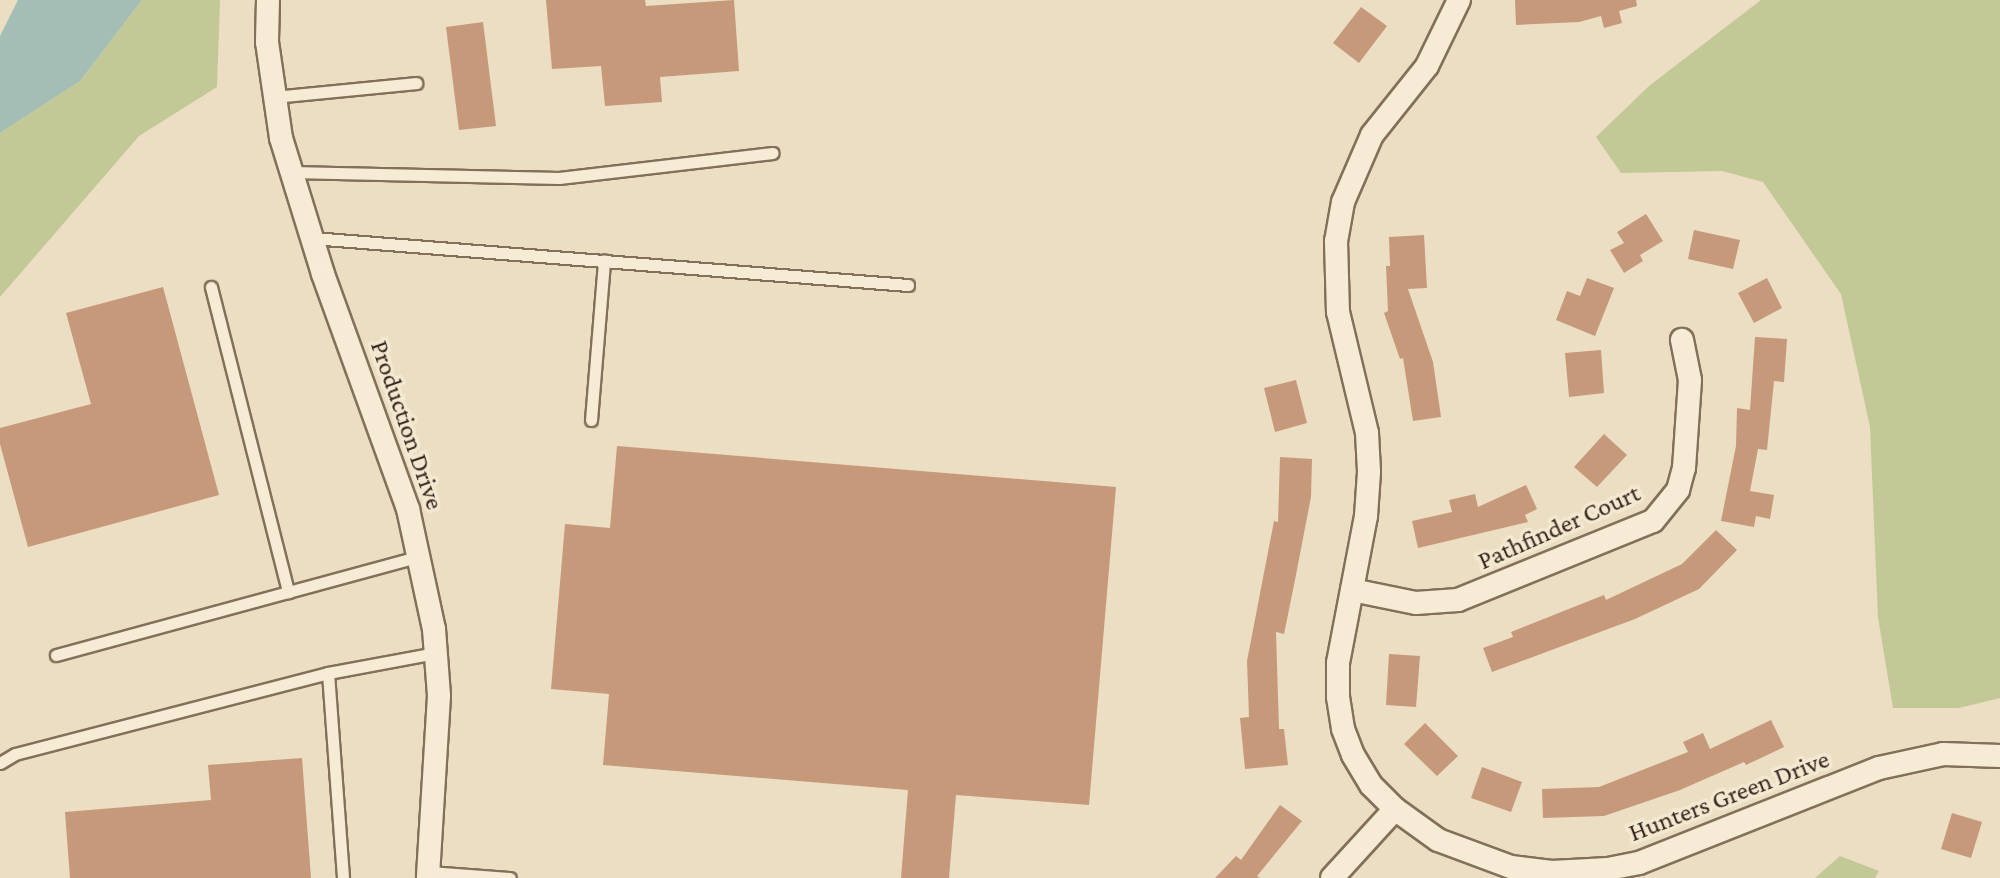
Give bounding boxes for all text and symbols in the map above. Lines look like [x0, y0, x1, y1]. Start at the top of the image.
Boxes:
street label: Production Drive [364, 336, 450, 514]
street label: Pathfinder Court [1473, 477, 1645, 577]
street label: Hunters Green Drive [1624, 743, 1834, 849]

